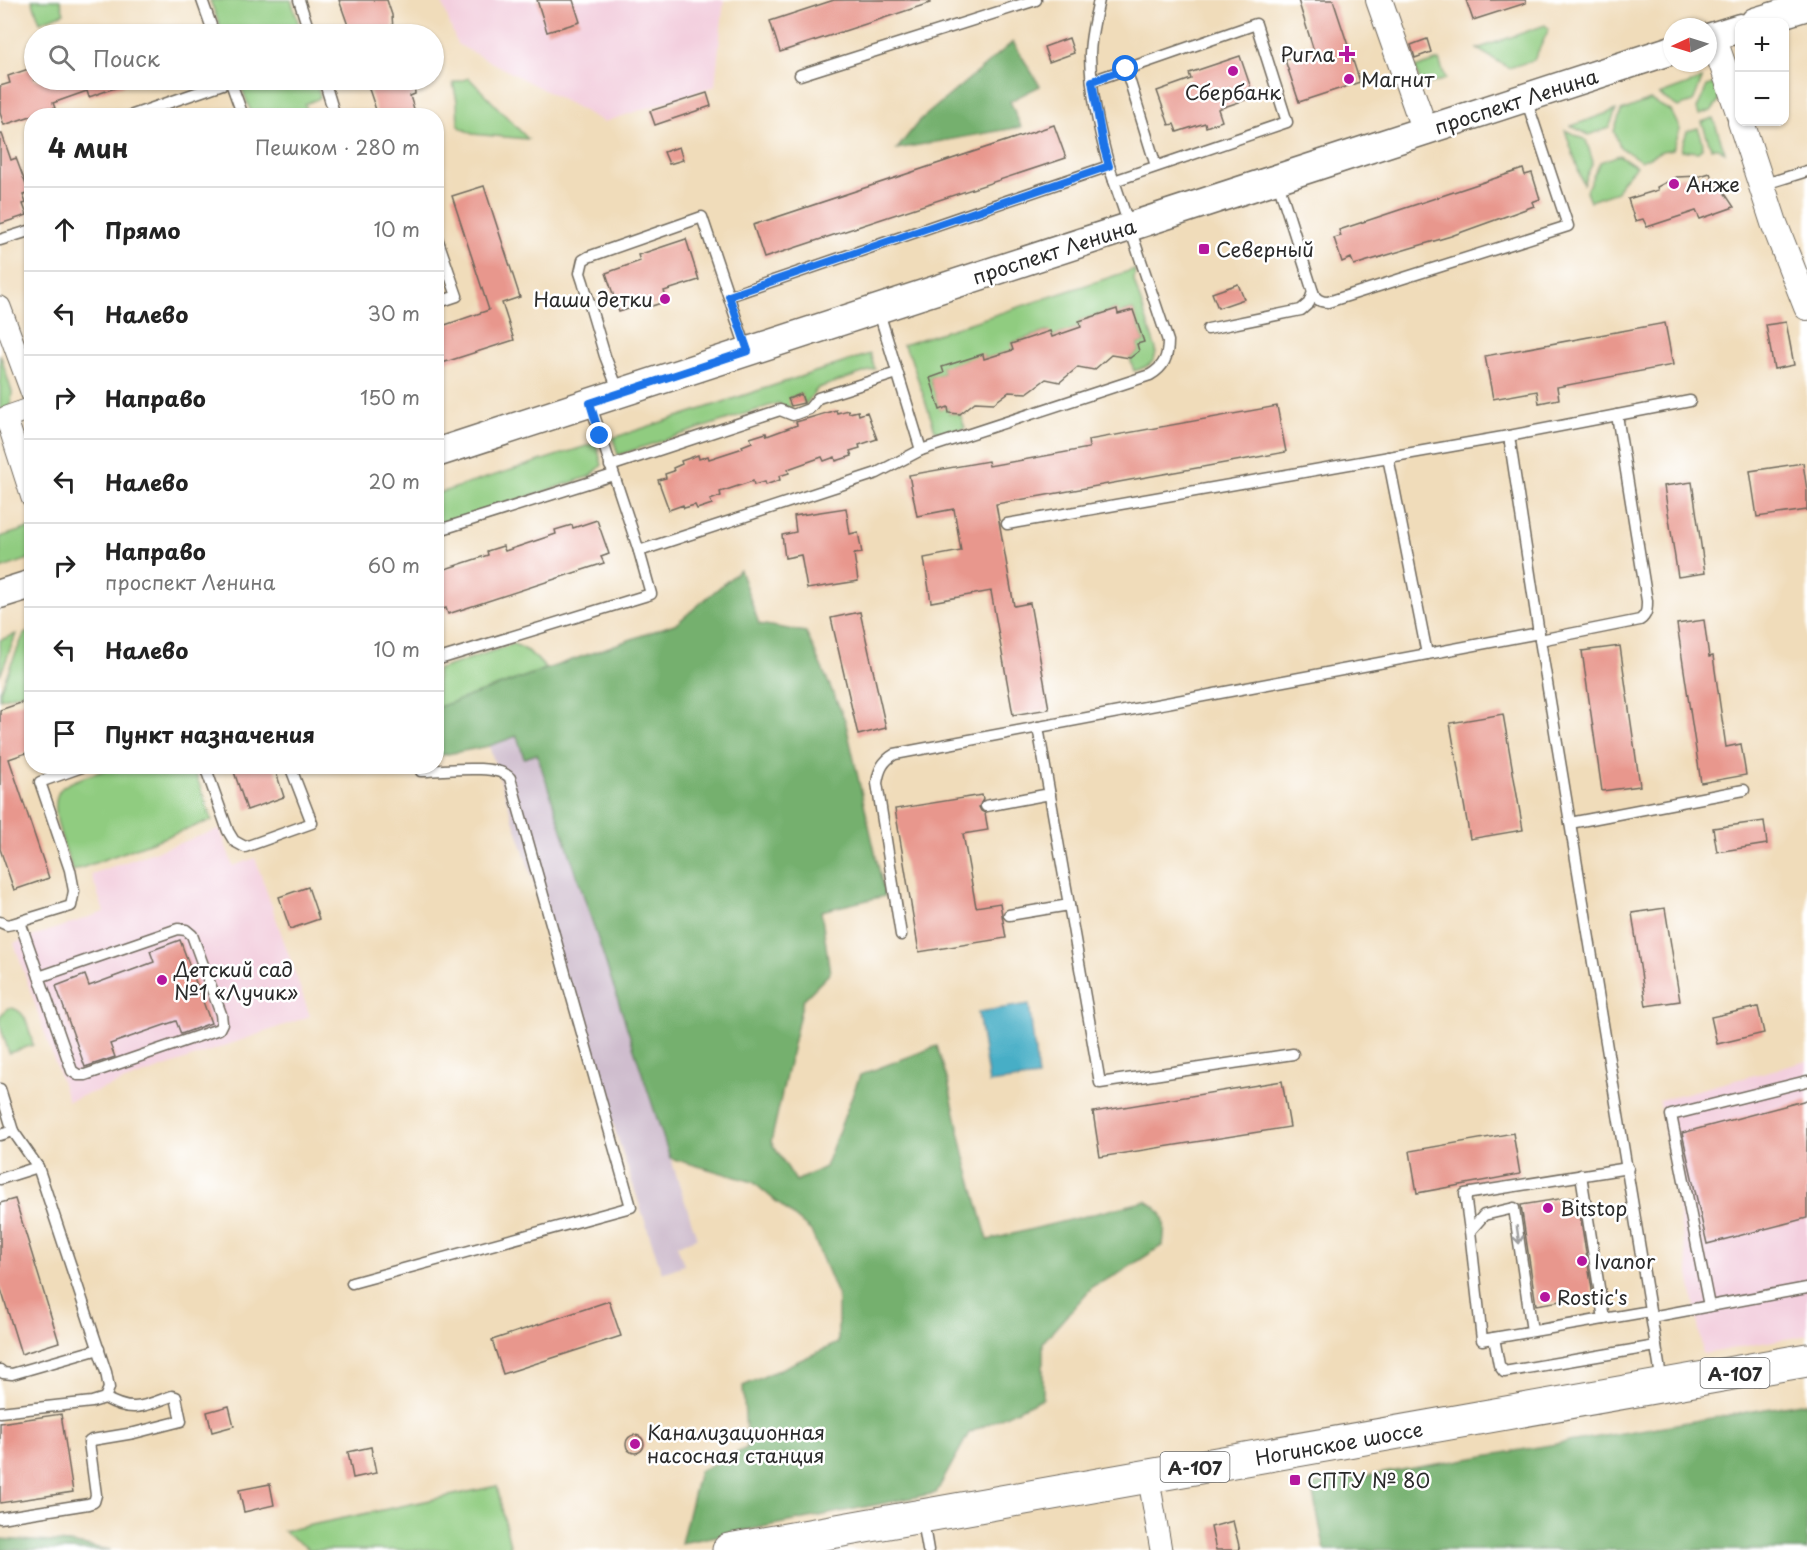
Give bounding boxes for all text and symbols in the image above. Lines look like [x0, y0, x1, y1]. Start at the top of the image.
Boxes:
north arrow [1663, 18, 1717, 72]
map controls [1735, 18, 1789, 126]
button: + [1735, 18, 1789, 72]
search box [24, 24, 444, 90]
place label: Ригла [1280, 39, 1336, 69]
icon: search [45, 41, 78, 74]
text: Поиск [93, 41, 160, 74]
marker: Ригла [1340, 47, 1354, 61]
route start [1112, 55, 1138, 81]
street label: проспект Ленина [1430, 60, 1602, 142]
marker: Сбербанк [1226, 64, 1240, 78]
place label: Магнит [1361, 64, 1435, 94]
marker: Магнит [1342, 72, 1356, 86]
button: − [1735, 72, 1789, 126]
place label: Сбербанк [1185, 77, 1281, 107]
text: 4 мин [48, 128, 129, 167]
text: Пешком · 280 m [255, 132, 420, 162]
place label: Анже [1686, 169, 1740, 199]
marker: Анже [1667, 177, 1681, 191]
street label: проспект Ленина [968, 210, 1140, 292]
icon: ahead [48, 213, 81, 246]
text: Прямо [105, 213, 180, 246]
text: 10 m [373, 214, 420, 244]
place label: Северный [1216, 234, 1314, 264]
marker: Северный [1197, 242, 1211, 256]
place label: Наши детки [533, 284, 653, 314]
marker: Наши детки [658, 292, 672, 306]
icon: left [48, 297, 81, 330]
text: Налево [105, 297, 188, 330]
text: 30 m [367, 298, 420, 328]
icon: right [48, 381, 81, 414]
text: Направо [105, 381, 206, 414]
text: 150 m [360, 382, 420, 412]
route end [586, 422, 612, 448]
icon: left [48, 465, 81, 498]
text: Налево [105, 465, 188, 498]
text: 20 m [368, 466, 420, 496]
text: Направо [105, 534, 206, 567]
icon: right [48, 549, 81, 582]
text: 60 m [368, 550, 420, 580]
text: проспект Ленина [105, 567, 275, 597]
icon: left [48, 633, 81, 666]
text: Налево [105, 633, 188, 666]
text: 10 m [373, 634, 420, 664]
icon: arrive [48, 717, 81, 750]
text: Пункт назначения [105, 717, 315, 750]
place label: Детский сад №1 «Лучик» [173, 954, 298, 1007]
marker: Детский сад №1 «Лучик» [155, 973, 169, 987]
place label: Bitstop [1560, 1193, 1627, 1223]
marker: Bitstop [1541, 1201, 1555, 1215]
one-way arrow [1513, 1225, 1524, 1245]
place label: Ivanor [1594, 1246, 1656, 1276]
marker: Ivanor [1575, 1254, 1589, 1268]
place label: Rostic's [1557, 1282, 1627, 1312]
marker: Rostic's [1538, 1290, 1552, 1304]
road number: А-107 [1700, 1358, 1770, 1388]
street label: Ногинское шоссе [1253, 1413, 1425, 1473]
place label: Канализационная насосная станция [647, 1417, 825, 1470]
marker: Канализационная насосная станция [628, 1437, 642, 1451]
road number: А-107 [1160, 1452, 1230, 1482]
place label: СПТУ № 80 [1307, 1465, 1430, 1495]
marker: СПТУ № 80 [1288, 1473, 1302, 1487]

